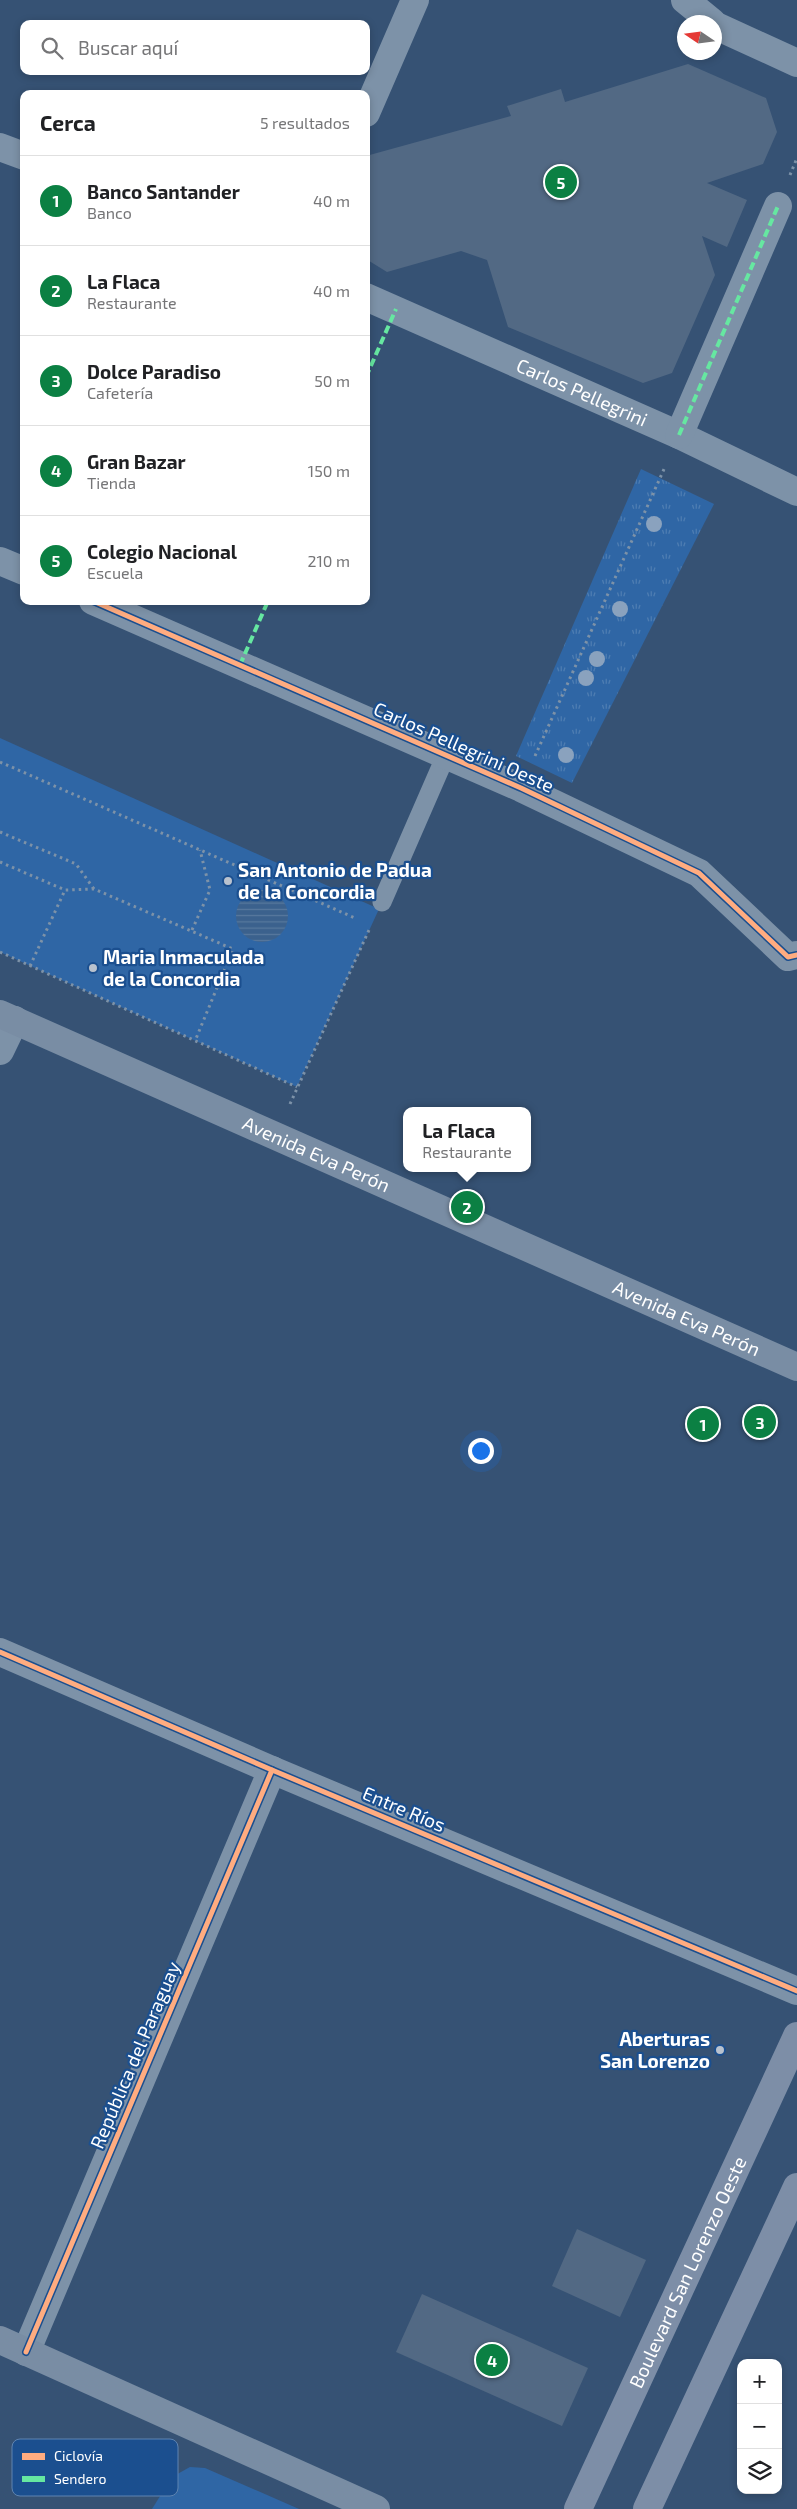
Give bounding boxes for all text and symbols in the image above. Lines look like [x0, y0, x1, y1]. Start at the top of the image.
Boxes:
north arrow [677, 15, 722, 60]
search box [20, 20, 370, 75]
icon: search [38, 34, 66, 62]
text: Buscar aquí [78, 36, 178, 59]
text: Cerca [40, 110, 96, 135]
text: 5 resultados [260, 113, 350, 132]
pin: 5 [545, 163, 577, 201]
text: Banco Santander [87, 180, 240, 203]
text: 1 [53, 191, 59, 210]
text: 40 m [313, 191, 350, 210]
text: Banco [87, 203, 132, 222]
text: La Flaca [87, 270, 160, 293]
text: 2 [51, 281, 61, 300]
text: 40 m [313, 281, 350, 300]
text: Restaurante [87, 293, 177, 312]
street label: Carlos Pellegrini [513, 353, 651, 431]
text: Dolce Paradiso [87, 360, 221, 383]
text: 3 [51, 371, 61, 390]
text: 50 m [314, 371, 350, 390]
text: Cafetería [87, 383, 153, 402]
text: Gran Bazar [87, 450, 186, 473]
text: 4 [51, 461, 61, 480]
text: 150 m [308, 461, 350, 480]
text: Tienda [87, 473, 136, 492]
text: Colegio Nacional [87, 540, 237, 563]
text: 5 [52, 551, 60, 570]
text: 210 m [307, 551, 350, 570]
text: Escuela [87, 563, 143, 582]
street label: Carlos Pellegrini Oeste [370, 696, 558, 797]
place label: San Antonio de Padua de la Concordia [238, 858, 432, 903]
marker: San Antonio de Padua de la Concordia [222, 875, 234, 887]
place label: Maria Inmaculada de la Concordia [103, 945, 264, 990]
marker: Maria Inmaculada de la Concordia [87, 962, 99, 974]
popup [403, 1107, 531, 1172]
street label: Avenida Eva Perón [239, 1111, 394, 1196]
text: La Flaca [422, 1119, 495, 1142]
text: Restaurante [422, 1142, 512, 1161]
pin: 2 [451, 1188, 483, 1226]
street label: Avenida Eva Perón [610, 1275, 764, 1360]
pin: 3 [744, 1403, 776, 1441]
pin: 1 [687, 1405, 719, 1443]
your location [468, 1438, 494, 1464]
street label: Entre Ríos [359, 1781, 449, 1836]
street label: República del Paraguay [85, 1958, 184, 2152]
place label: Aberturas San Lorenzo [600, 2027, 710, 2072]
marker: Aberturas San Lorenzo [714, 2044, 726, 2056]
street label: Boulevard San Lorenzo Oeste [624, 2153, 751, 2391]
pin: 4 [476, 2341, 508, 2379]
map controls [737, 2359, 782, 2494]
button: + [737, 2359, 782, 2404]
button: − [737, 2404, 782, 2449]
legend [12, 2439, 178, 2496]
text: Ciclovía [54, 2447, 103, 2464]
button: layers [737, 2449, 782, 2494]
text: Sendero [54, 2470, 106, 2487]

